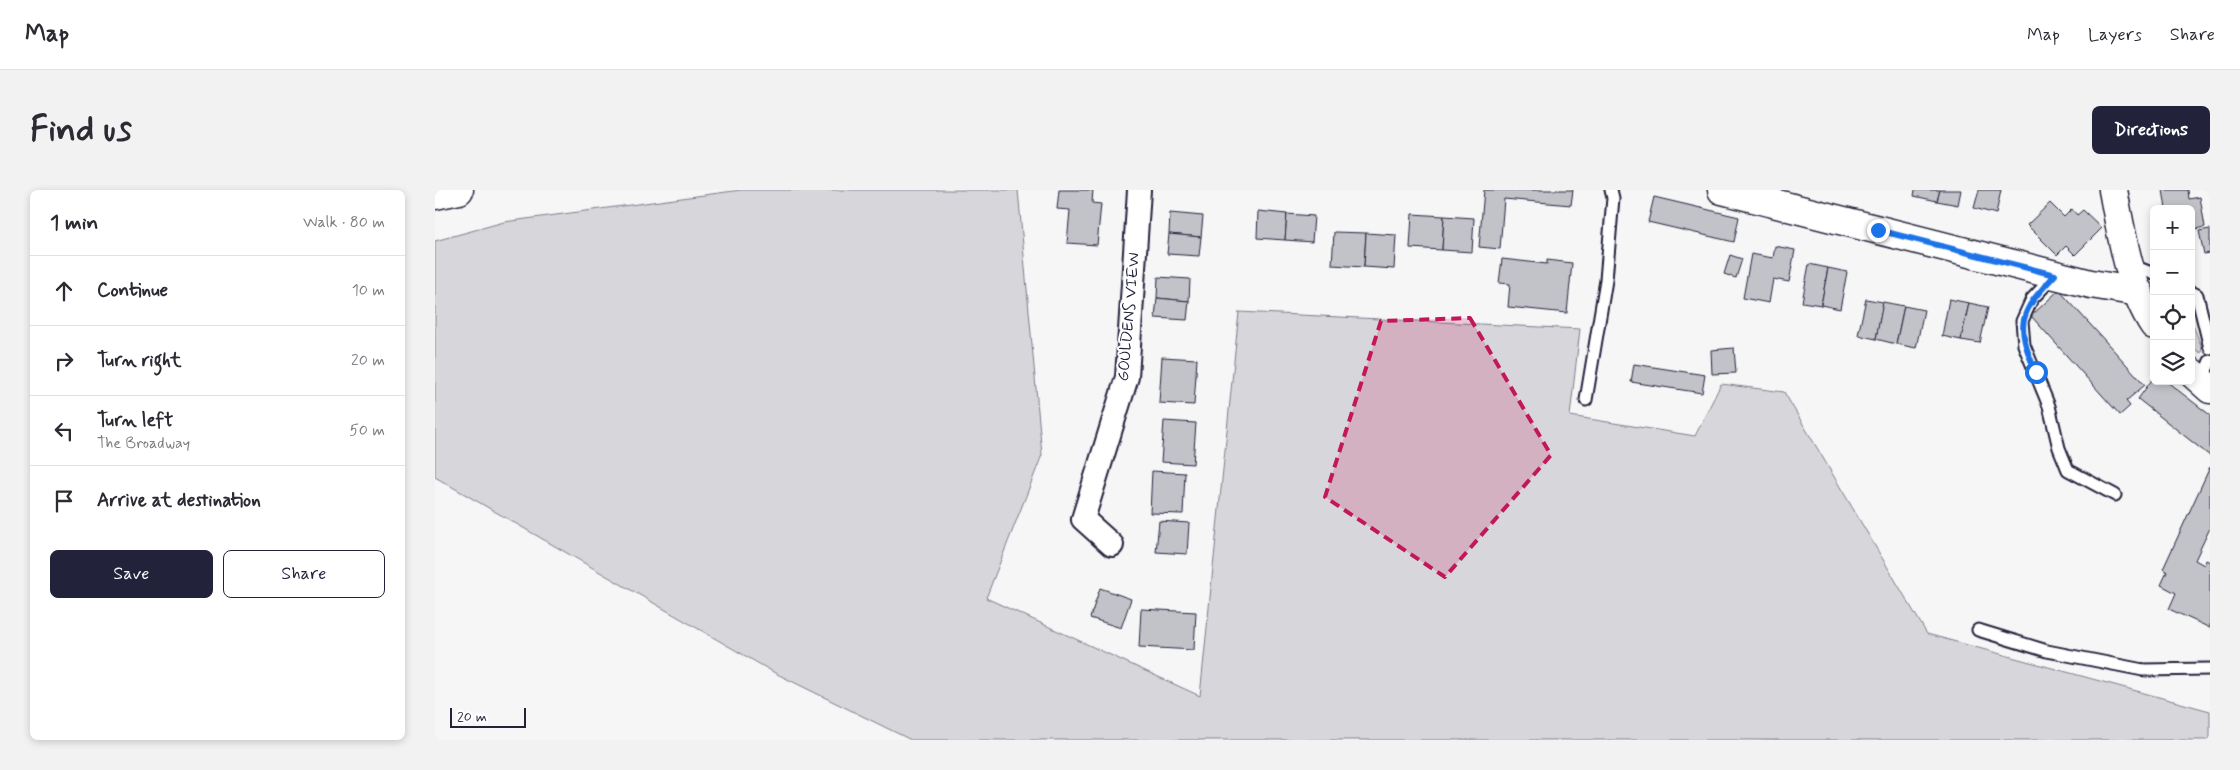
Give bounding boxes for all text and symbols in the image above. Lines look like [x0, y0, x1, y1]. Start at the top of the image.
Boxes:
text: Map [25, 19, 69, 50]
text: Map [2027, 23, 2060, 47]
text: Layers [2088, 23, 2142, 47]
text: Share [2170, 23, 2215, 47]
button: Directions [2092, 106, 2210, 154]
text: Find us [30, 107, 132, 153]
map controls [2150, 205, 2195, 385]
button: + [2150, 205, 2195, 250]
text: 1 min [50, 209, 98, 237]
text: Walk · 80 m [303, 212, 385, 233]
route end [1867, 219, 1890, 242]
button: − [2150, 250, 2195, 295]
street label: GOULDENS VIEW [1113, 252, 1145, 382]
icon: ahead [50, 277, 78, 305]
text: Continue [97, 278, 168, 303]
text: 10 m [352, 280, 385, 301]
button: locate [2150, 295, 2195, 340]
button: layers [2150, 340, 2195, 385]
icon: right [50, 347, 78, 375]
text: Turn right [97, 348, 181, 373]
text: 20 m [351, 350, 385, 371]
route start [2025, 361, 2048, 384]
text: Turn left [97, 408, 173, 433]
icon: left [50, 417, 78, 445]
text: 50 m [349, 420, 385, 441]
text: The Broadway [97, 433, 190, 454]
icon: arrive [50, 487, 78, 515]
text: Arrive at destination [97, 488, 261, 513]
button: Save [50, 550, 213, 598]
button: Share [223, 550, 385, 598]
scale bar [450, 705, 526, 728]
text: 20 m [457, 708, 487, 726]

